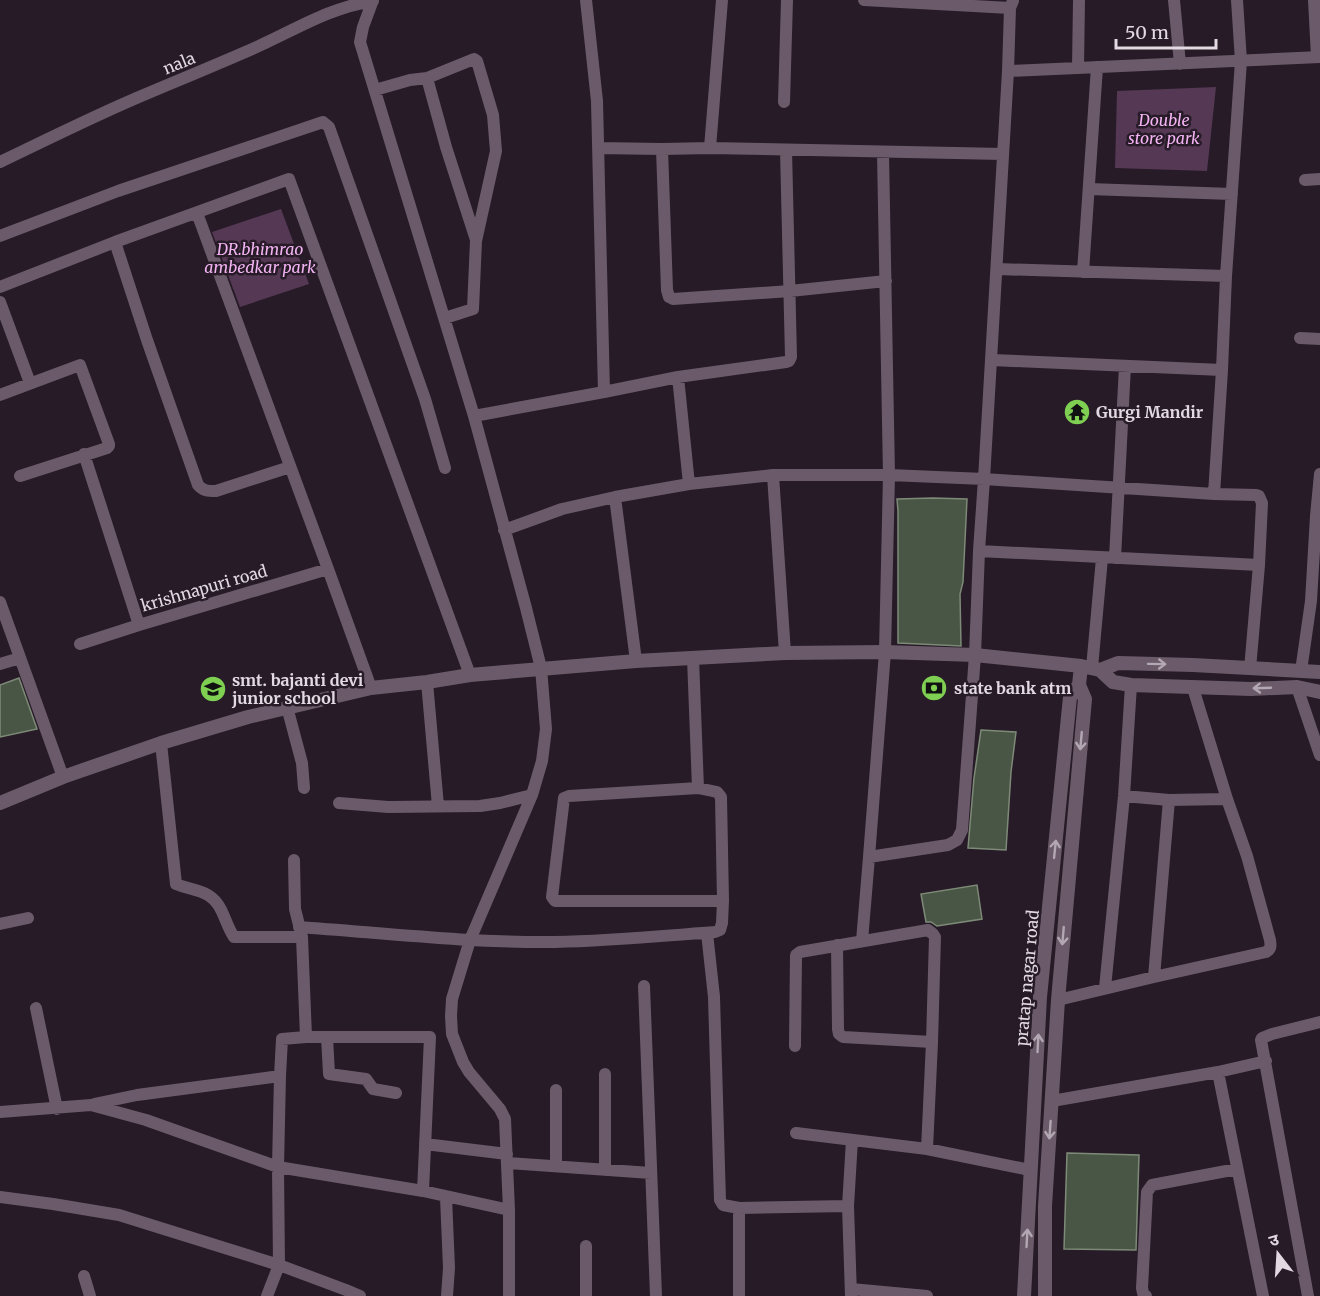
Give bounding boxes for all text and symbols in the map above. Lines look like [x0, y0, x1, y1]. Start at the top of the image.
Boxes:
scale bar [1116, 12, 1216, 50]
text: 50 m [1125, 21, 1169, 44]
street label: nala [160, 47, 198, 78]
park label: Double store park [1128, 110, 1200, 148]
park label: DR.bhimrao ambedkar park [204, 239, 316, 277]
temple icon: Gurgi Mandir [1062, 397, 1092, 427]
place label: Gurgi Mandir [1096, 402, 1204, 422]
street label: krishnapuri road [139, 560, 270, 616]
one-way arrow [1147, 659, 1167, 670]
place label: smt. bajanti devi junior school [231, 670, 364, 708]
bank icon: state bank atm [919, 673, 949, 703]
school or university icon: smt. bajanti devi junior school [198, 674, 228, 704]
place label: state bank atm [954, 678, 1071, 698]
one-way arrow [1253, 683, 1273, 694]
one-way arrow [1075, 731, 1086, 751]
one-way arrow [1050, 839, 1061, 859]
street label: pratap nagar road [1011, 909, 1043, 1047]
one-way arrow [1058, 925, 1069, 945]
one-way arrow [1032, 1033, 1043, 1053]
one-way arrow [1044, 1120, 1055, 1140]
north arrow [1248, 1224, 1308, 1284]
one-way arrow [1021, 1228, 1032, 1248]
text: उ [1266, 1229, 1282, 1251]

